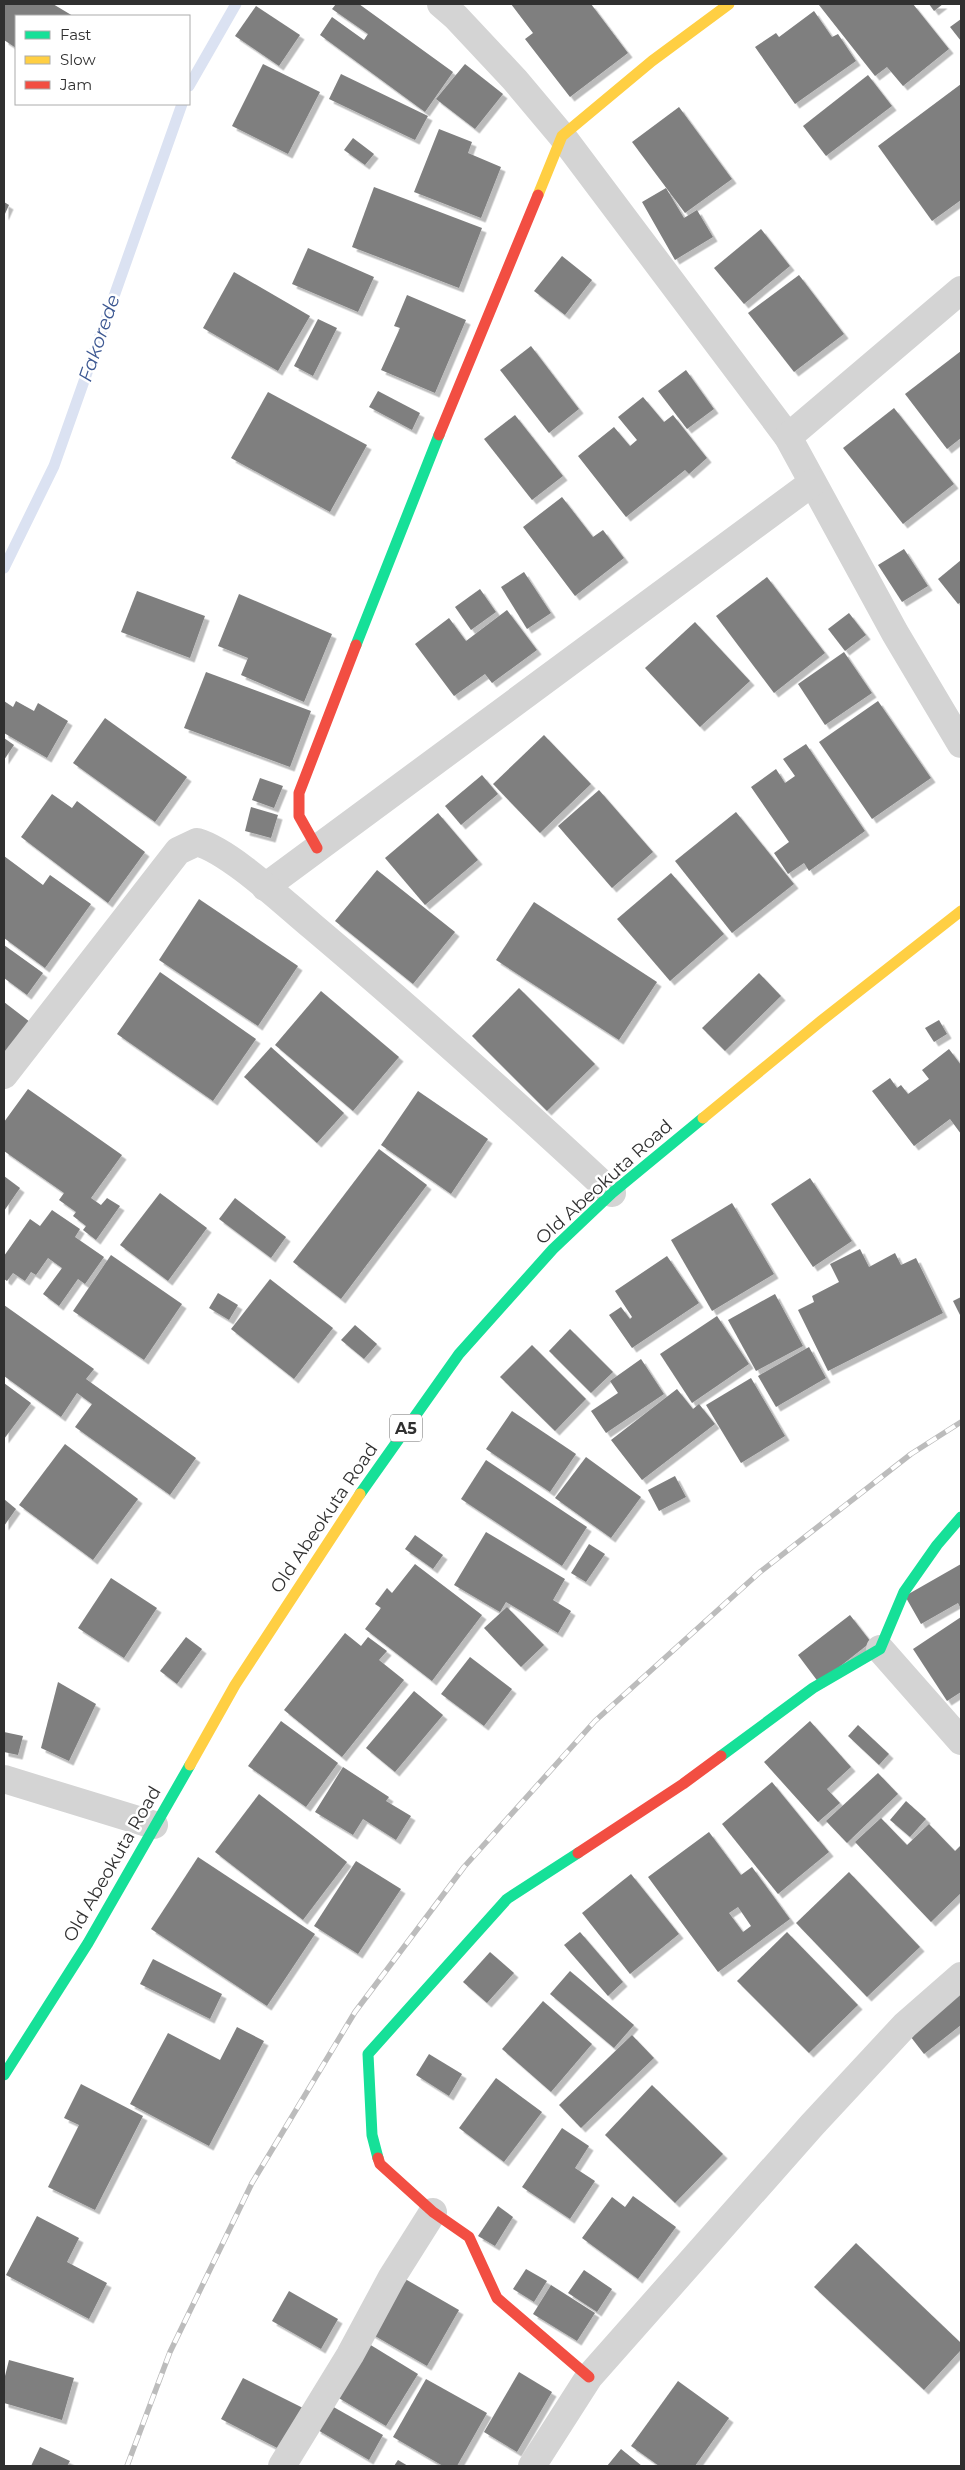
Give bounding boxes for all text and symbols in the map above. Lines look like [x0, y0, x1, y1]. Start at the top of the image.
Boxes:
legend [15, 15, 190, 105]
text: Fast [60, 25, 91, 44]
text: Slow [60, 50, 96, 69]
text: Jam [59, 75, 92, 94]
water label: Fakorede [73, 291, 125, 385]
street label: Old Abeokuta Road [531, 1115, 677, 1249]
road number: A5 [390, 1415, 422, 1442]
street label: Old Abeokuta Road [266, 1439, 382, 1597]
street label: Old Abeokuta Road [58, 1782, 166, 1946]

